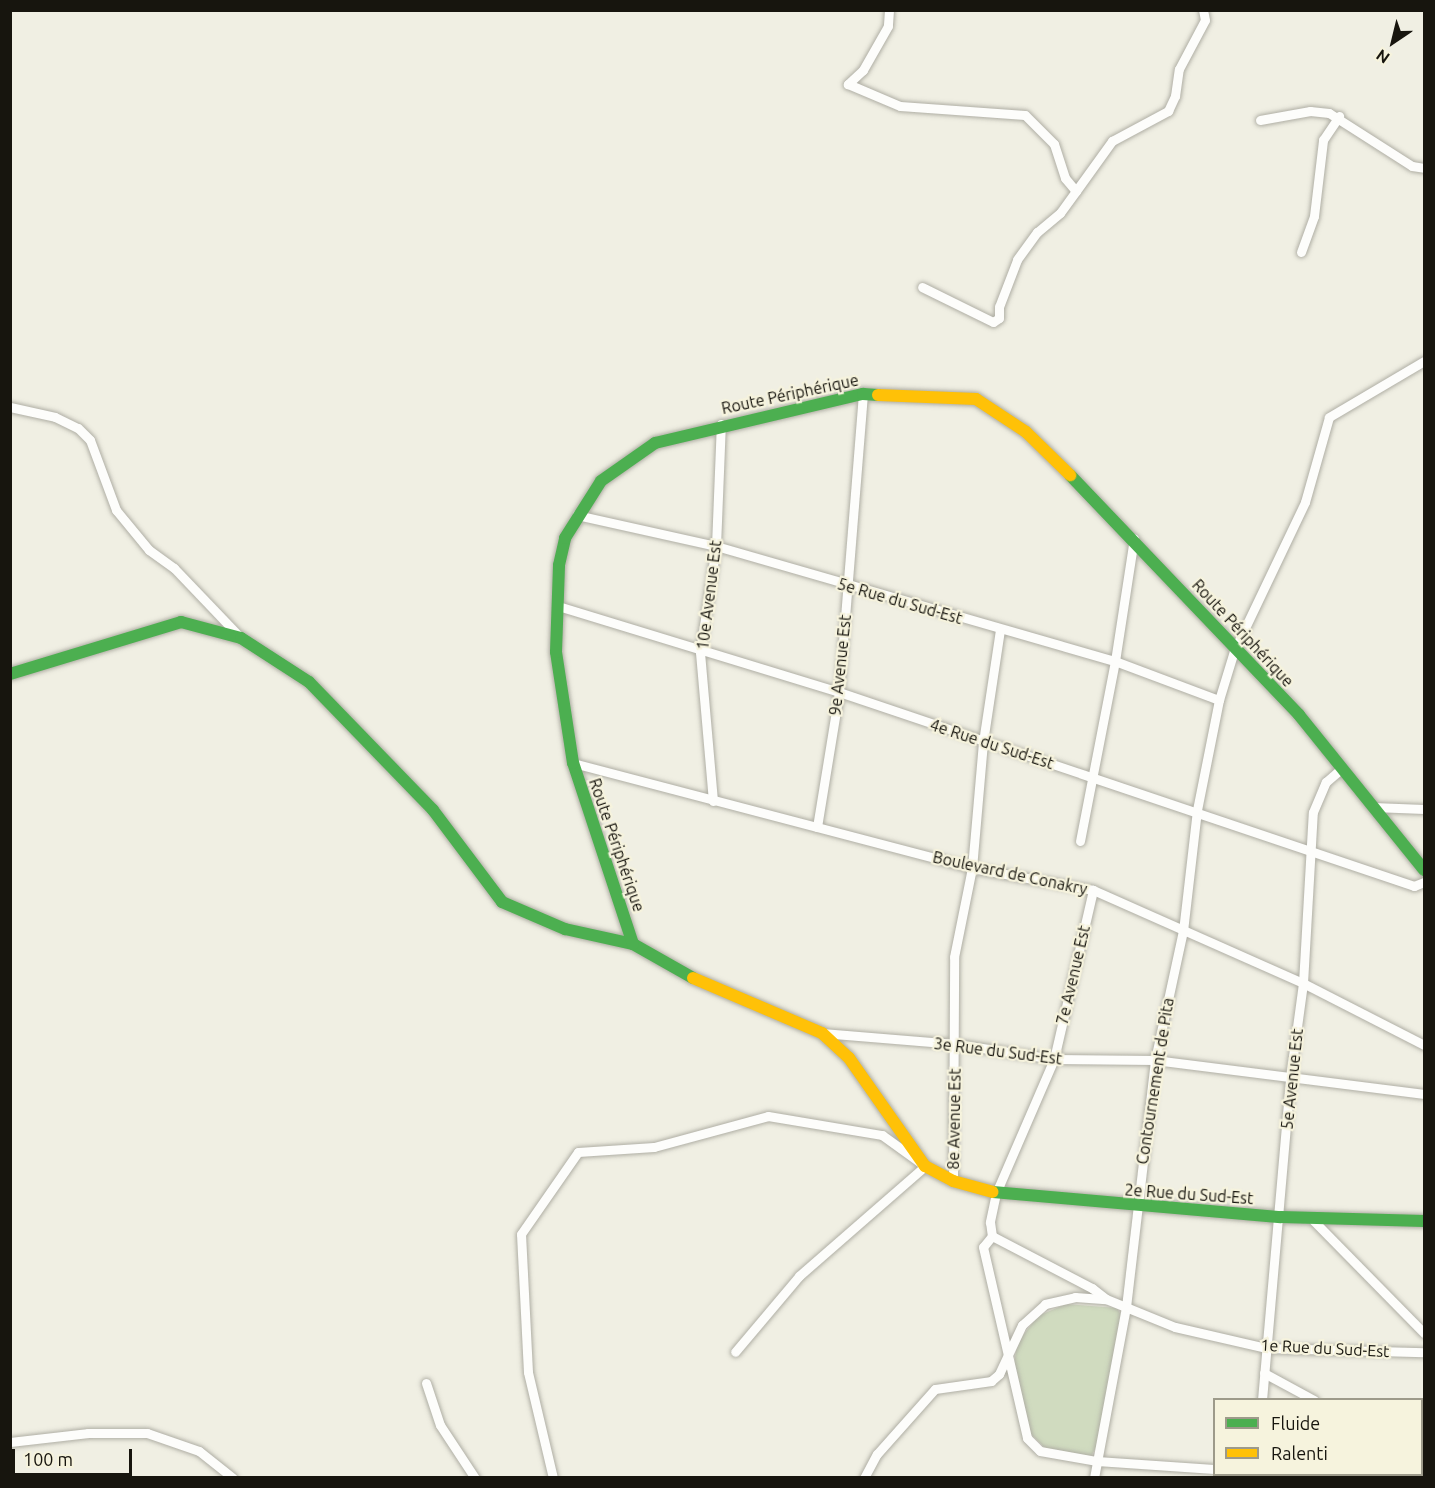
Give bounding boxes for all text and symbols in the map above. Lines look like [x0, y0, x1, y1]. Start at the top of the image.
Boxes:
north arrow [1363, 12, 1423, 72]
text: N [1373, 46, 1393, 68]
street label: Route Périphérique [720, 370, 860, 418]
street label: 10e Avenue Est [693, 539, 725, 651]
street label: 5e Rue du Sud-Est [835, 574, 965, 628]
street label: Route Périphérique [1188, 575, 1298, 691]
street label: 9e Avenue Est [825, 614, 855, 716]
street label: 4e Rue du Sud-Est [928, 715, 1056, 773]
street label: Route Périphérique [585, 776, 649, 914]
street label: Boulevard de Conakry [931, 847, 1089, 899]
street label: 7e Avenue Est [1052, 923, 1094, 1027]
street label: Contournement de Pita [1132, 996, 1178, 1166]
street label: 5e Avenue Est [1277, 1028, 1307, 1130]
street label: 3e Rue du Sud-Est [933, 1034, 1063, 1068]
street label: 8e Avenue Est [944, 1068, 964, 1170]
street label: 2e Rue du Sud-Est [1124, 1180, 1254, 1208]
street label: 1e Rue du Sud-Est [1260, 1335, 1390, 1361]
legend [1213, 1398, 1423, 1476]
text: Fluide [1271, 1413, 1320, 1433]
scale bar [15, 1437, 135, 1475]
text: Ralenti [1271, 1443, 1328, 1463]
text: 100 m [23, 1449, 73, 1469]

